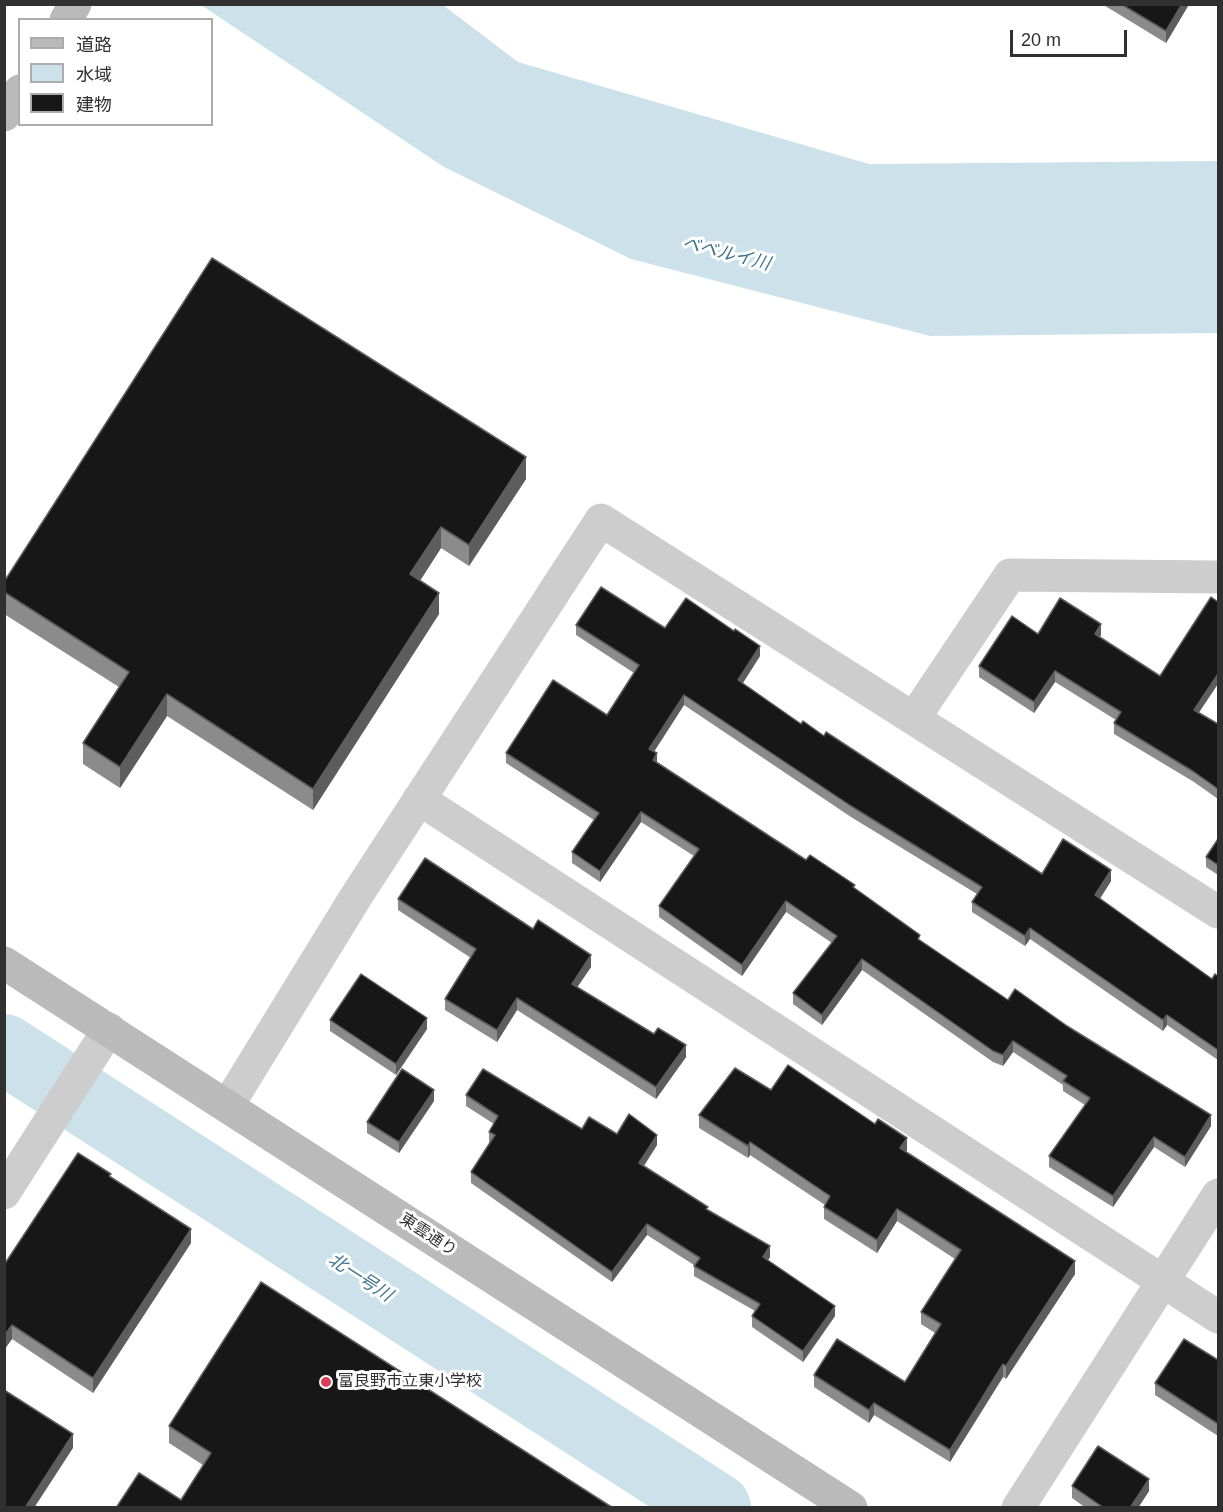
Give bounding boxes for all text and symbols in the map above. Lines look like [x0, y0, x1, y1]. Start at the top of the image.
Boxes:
legend [18, 18, 213, 126]
scale bar [1013, 18, 1130, 56]
text: 20 m [1021, 30, 1061, 50]
text: 道路 [76, 35, 112, 55]
text: 水域 [76, 65, 112, 85]
text: 建物 [76, 95, 112, 115]
water label: ベベルイ川 [680, 233, 772, 275]
street label: 東雲通り [396, 1210, 460, 1260]
water label: 北一号川 [324, 1249, 396, 1307]
place label: 富良野市立東小学校 [338, 1372, 482, 1392]
marker: 富良野市立東小学校 [319, 1375, 333, 1389]

